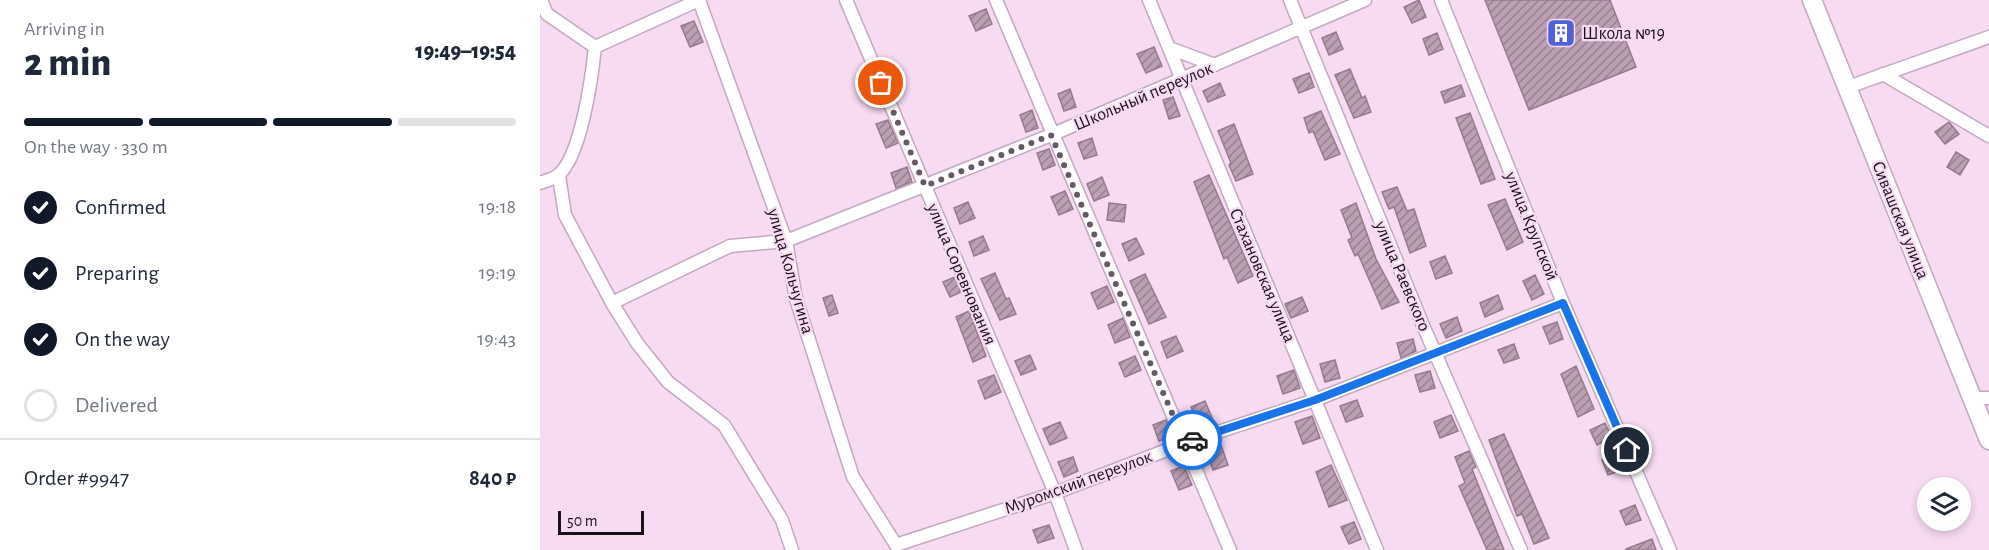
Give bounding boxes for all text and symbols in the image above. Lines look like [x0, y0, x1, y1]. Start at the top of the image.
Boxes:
building icon: Школа №19 [1545, 17, 1577, 49]
text: Arriving in [24, 19, 105, 39]
place label: Школа №19 [1582, 25, 1665, 43]
text: 19:49–19:54 [415, 40, 516, 62]
text: 2 min [24, 44, 111, 83]
pin [855, 57, 906, 108]
street label: Школьный переулок [1071, 59, 1216, 134]
icon: bag [864, 66, 897, 99]
text: On the way · 330 m [24, 137, 168, 157]
street label: Сивашская улица [1868, 159, 1932, 282]
street label: улица Крупской [1501, 169, 1561, 283]
icon: check [24, 191, 57, 224]
text: Confirmed [75, 196, 166, 218]
text: 19:18 [479, 197, 516, 217]
street label: улица Соревнования [923, 200, 999, 348]
street label: улица Кольчугина [763, 206, 817, 336]
street label: Стахановская улица [1226, 206, 1298, 345]
street label: улица Раевского [1370, 218, 1433, 334]
icon: check [24, 257, 57, 290]
text: Preparing [75, 262, 159, 284]
text: 19:19 [479, 263, 516, 283]
icon: check [24, 323, 57, 356]
text: On the way [75, 328, 170, 350]
text: 19:43 [477, 329, 516, 349]
text: Delivered [75, 394, 158, 416]
courier [1162, 410, 1222, 470]
icon: car [1176, 424, 1209, 457]
pin [1601, 424, 1652, 475]
icon: home [1610, 433, 1643, 466]
street label: Муромский переулок [1002, 448, 1155, 518]
text: Order #9947 [24, 467, 129, 489]
text: 840 ₽ [469, 467, 516, 489]
map controls [1917, 477, 1971, 531]
button: layers [1917, 477, 1971, 531]
scale bar [558, 508, 644, 536]
text: 50 m [567, 513, 598, 529]

